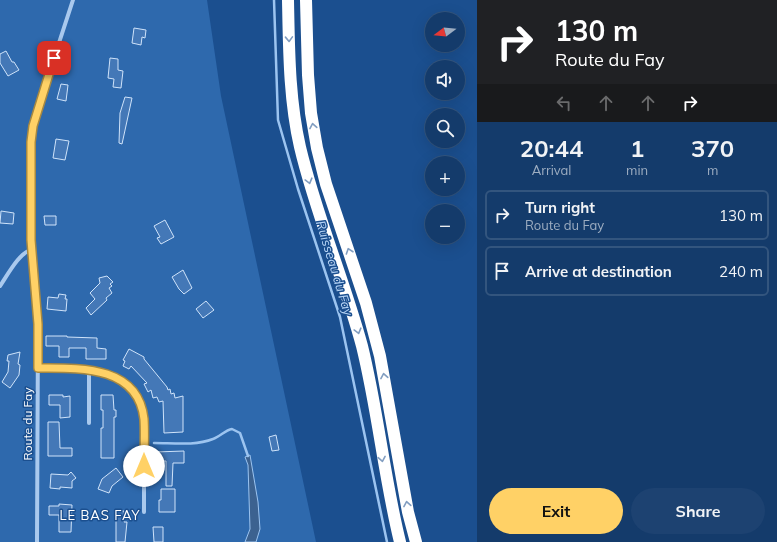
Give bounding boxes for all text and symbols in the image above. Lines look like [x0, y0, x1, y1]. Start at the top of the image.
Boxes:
north arrow [425, 12, 465, 52]
map controls [425, 12, 465, 244]
text: 130 m [555, 13, 638, 48]
icon: right [489, 16, 541, 68]
one-way arrow [285, 36, 293, 42]
pin [37, 41, 71, 75]
icon: arrive [43, 47, 65, 69]
text: Route du Fay [555, 48, 665, 71]
button: sound [425, 60, 465, 100]
icon: left [553, 92, 575, 114]
icon: ahead [595, 92, 617, 114]
icon: ahead [637, 92, 659, 114]
icon: right [679, 92, 701, 114]
button: search [425, 108, 465, 148]
one-way arrow [310, 123, 318, 130]
text: 20:44 [520, 133, 583, 163]
text: 1 [630, 133, 644, 163]
text: 370 [691, 133, 734, 163]
button: + [425, 156, 465, 196]
text: Arrival [532, 162, 571, 178]
text: min [626, 162, 648, 178]
text: m [707, 162, 718, 178]
one-way arrow [304, 177, 313, 184]
text: Turn right [525, 198, 595, 217]
button: − [425, 204, 465, 244]
icon: right [491, 204, 513, 226]
text: 130 m [719, 206, 763, 225]
text: Route du Fay [525, 217, 604, 233]
water label: Ruisseau du Fay [313, 218, 357, 319]
one-way arrow [345, 248, 353, 255]
icon: arrive [491, 260, 513, 282]
text: Arrive at destination [525, 262, 672, 281]
text: 240 m [719, 262, 763, 281]
one-way arrow [353, 328, 361, 335]
one-way arrow [380, 373, 389, 379]
street label: Route du Fay [20, 387, 35, 461]
position arrow [123, 445, 165, 487]
one-way arrow [378, 456, 386, 462]
button: Exit [489, 488, 623, 534]
button: Share [631, 488, 765, 534]
one-way arrow [403, 501, 412, 507]
district label: LE BAS FAY [60, 507, 141, 523]

